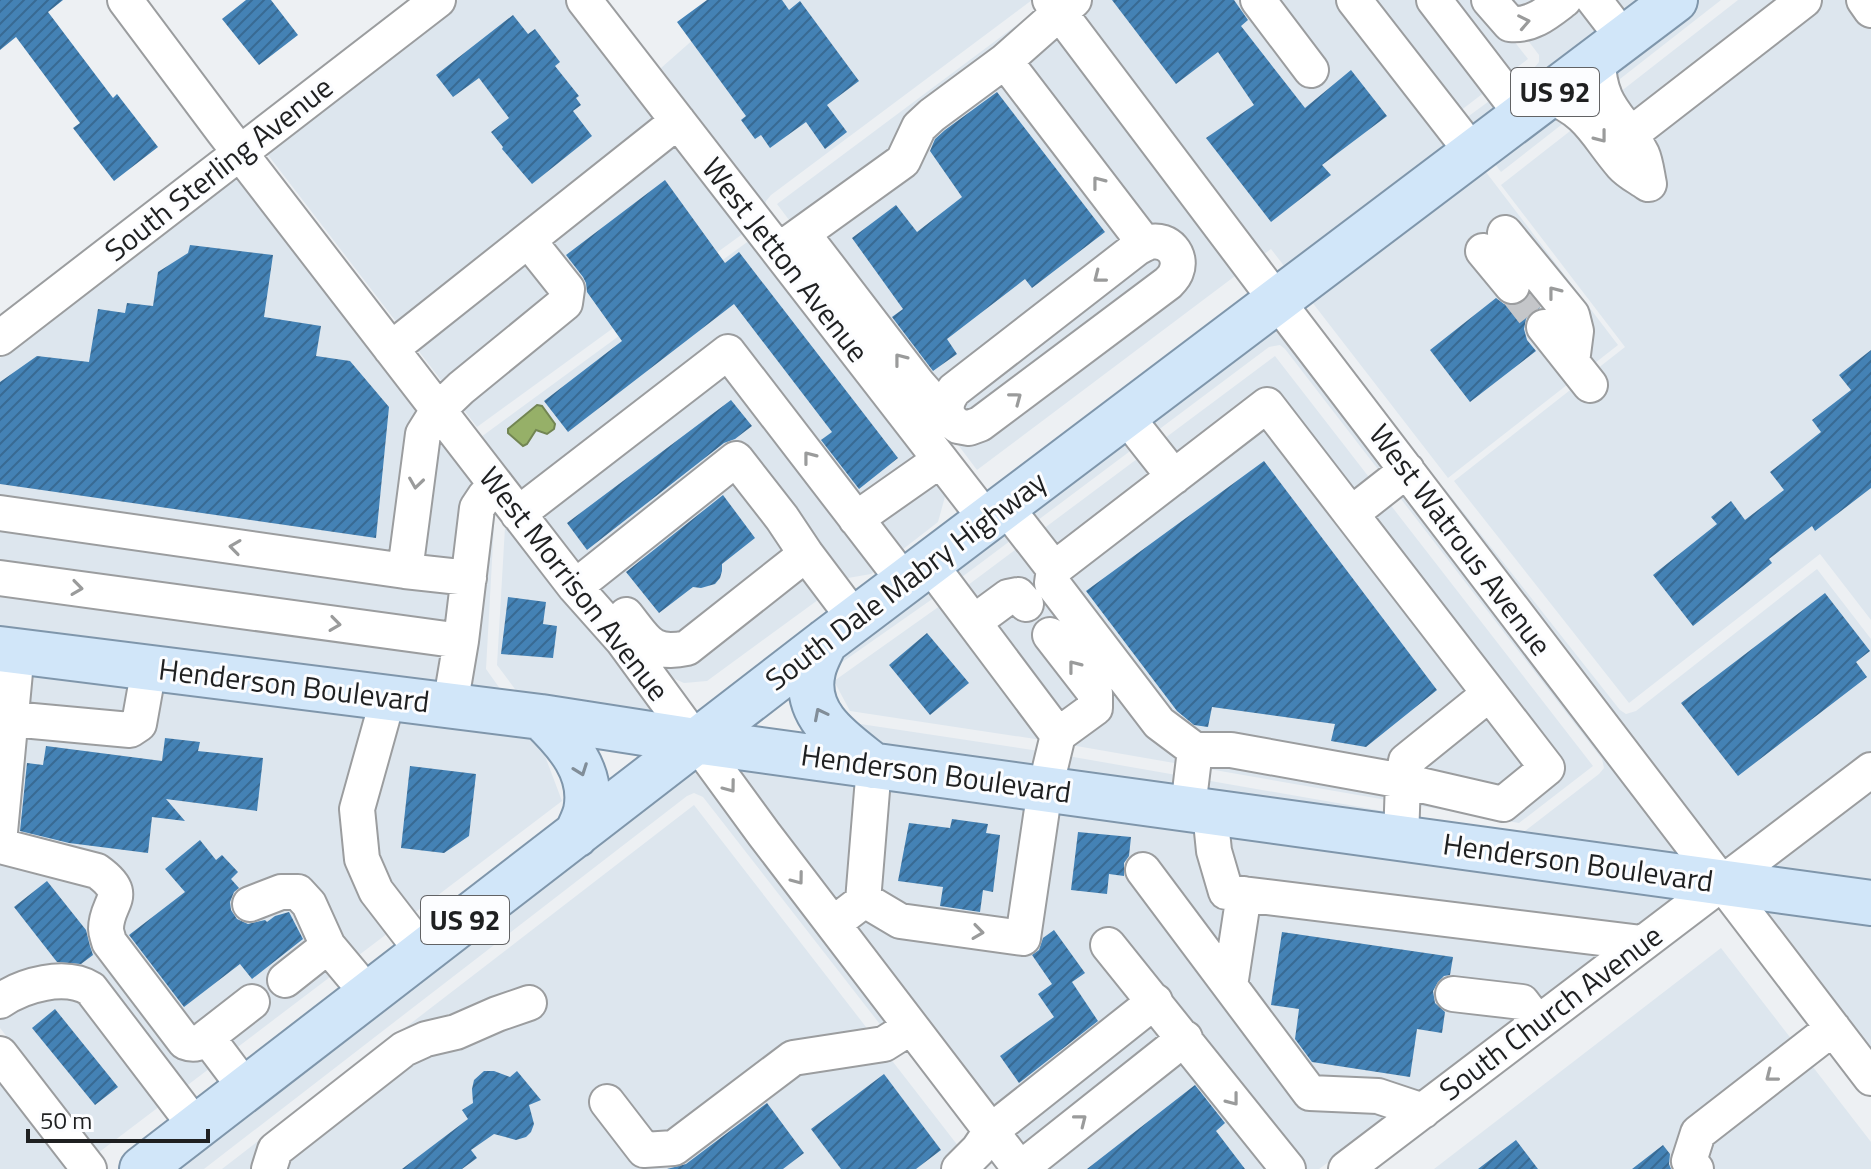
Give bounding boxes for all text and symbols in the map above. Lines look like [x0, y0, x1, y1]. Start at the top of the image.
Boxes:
one-way arrow [1517, 14, 1531, 31]
street label: South Sterling Avenue [94, 64, 342, 272]
road number: US 92 [1511, 68, 1599, 116]
one-way arrow [1591, 128, 1605, 143]
street label: West Jetton Avenue [691, 147, 881, 372]
one-way arrow [1093, 177, 1107, 191]
one-way arrow [1093, 268, 1108, 282]
one-way arrow [1549, 286, 1563, 301]
one-way arrow [895, 353, 909, 368]
one-way arrow [1007, 393, 1021, 407]
street label: West Watrous Avenue [1358, 414, 1563, 665]
one-way arrow [804, 451, 818, 466]
street label: West Morrison Avenue [468, 456, 681, 711]
street label: South Dale Mabry Highway [755, 459, 1056, 702]
one-way arrow [408, 476, 425, 490]
one-way arrow [228, 539, 242, 556]
one-way arrow [71, 580, 84, 597]
one-way arrow [328, 615, 342, 632]
street label: Henderson Boulevard [156, 646, 432, 724]
one-way arrow [1069, 661, 1084, 675]
one-way arrow [814, 707, 830, 722]
street label: Henderson Boulevard [798, 731, 1074, 815]
one-way arrow [571, 762, 587, 776]
one-way arrow [720, 779, 734, 793]
street label: Henderson Boulevard [1440, 820, 1716, 904]
one-way arrow [789, 870, 803, 885]
road number: US 92 [421, 896, 509, 944]
street label: South Church Avenue [1429, 913, 1672, 1112]
one-way arrow [972, 923, 985, 940]
one-way arrow [1765, 1066, 1780, 1080]
one-way arrow [1223, 1090, 1238, 1105]
scale bar [28, 1093, 208, 1143]
text: 50 m [40, 1102, 92, 1138]
one-way arrow [1072, 1116, 1087, 1130]

